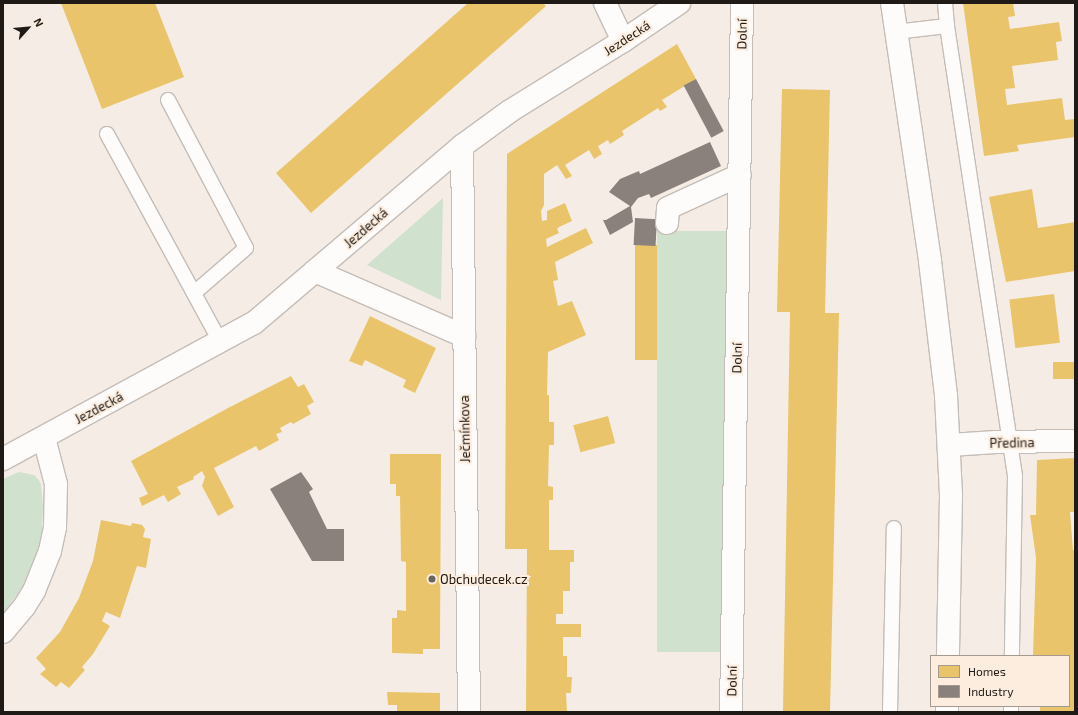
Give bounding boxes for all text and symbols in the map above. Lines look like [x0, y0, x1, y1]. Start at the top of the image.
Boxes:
north arrow [8, 8, 48, 48]
text: N [32, 16, 47, 29]
street label: Jezdecká [601, 17, 653, 59]
street label: Dolní [734, 19, 750, 49]
street label: Jezdecká [341, 205, 391, 251]
street label: Dolní [729, 343, 745, 373]
street label: Jezdecká [72, 389, 126, 427]
street label: Ječmínkova [457, 395, 473, 463]
street label: Předina [989, 435, 1035, 451]
place label: Obchudecek.cz [440, 571, 528, 587]
marker: Obchudecek.cz [427, 574, 437, 584]
legend [930, 655, 1070, 707]
text: Homes [968, 664, 1006, 678]
street label: Dolní [724, 666, 740, 696]
text: Industry [968, 684, 1014, 698]

